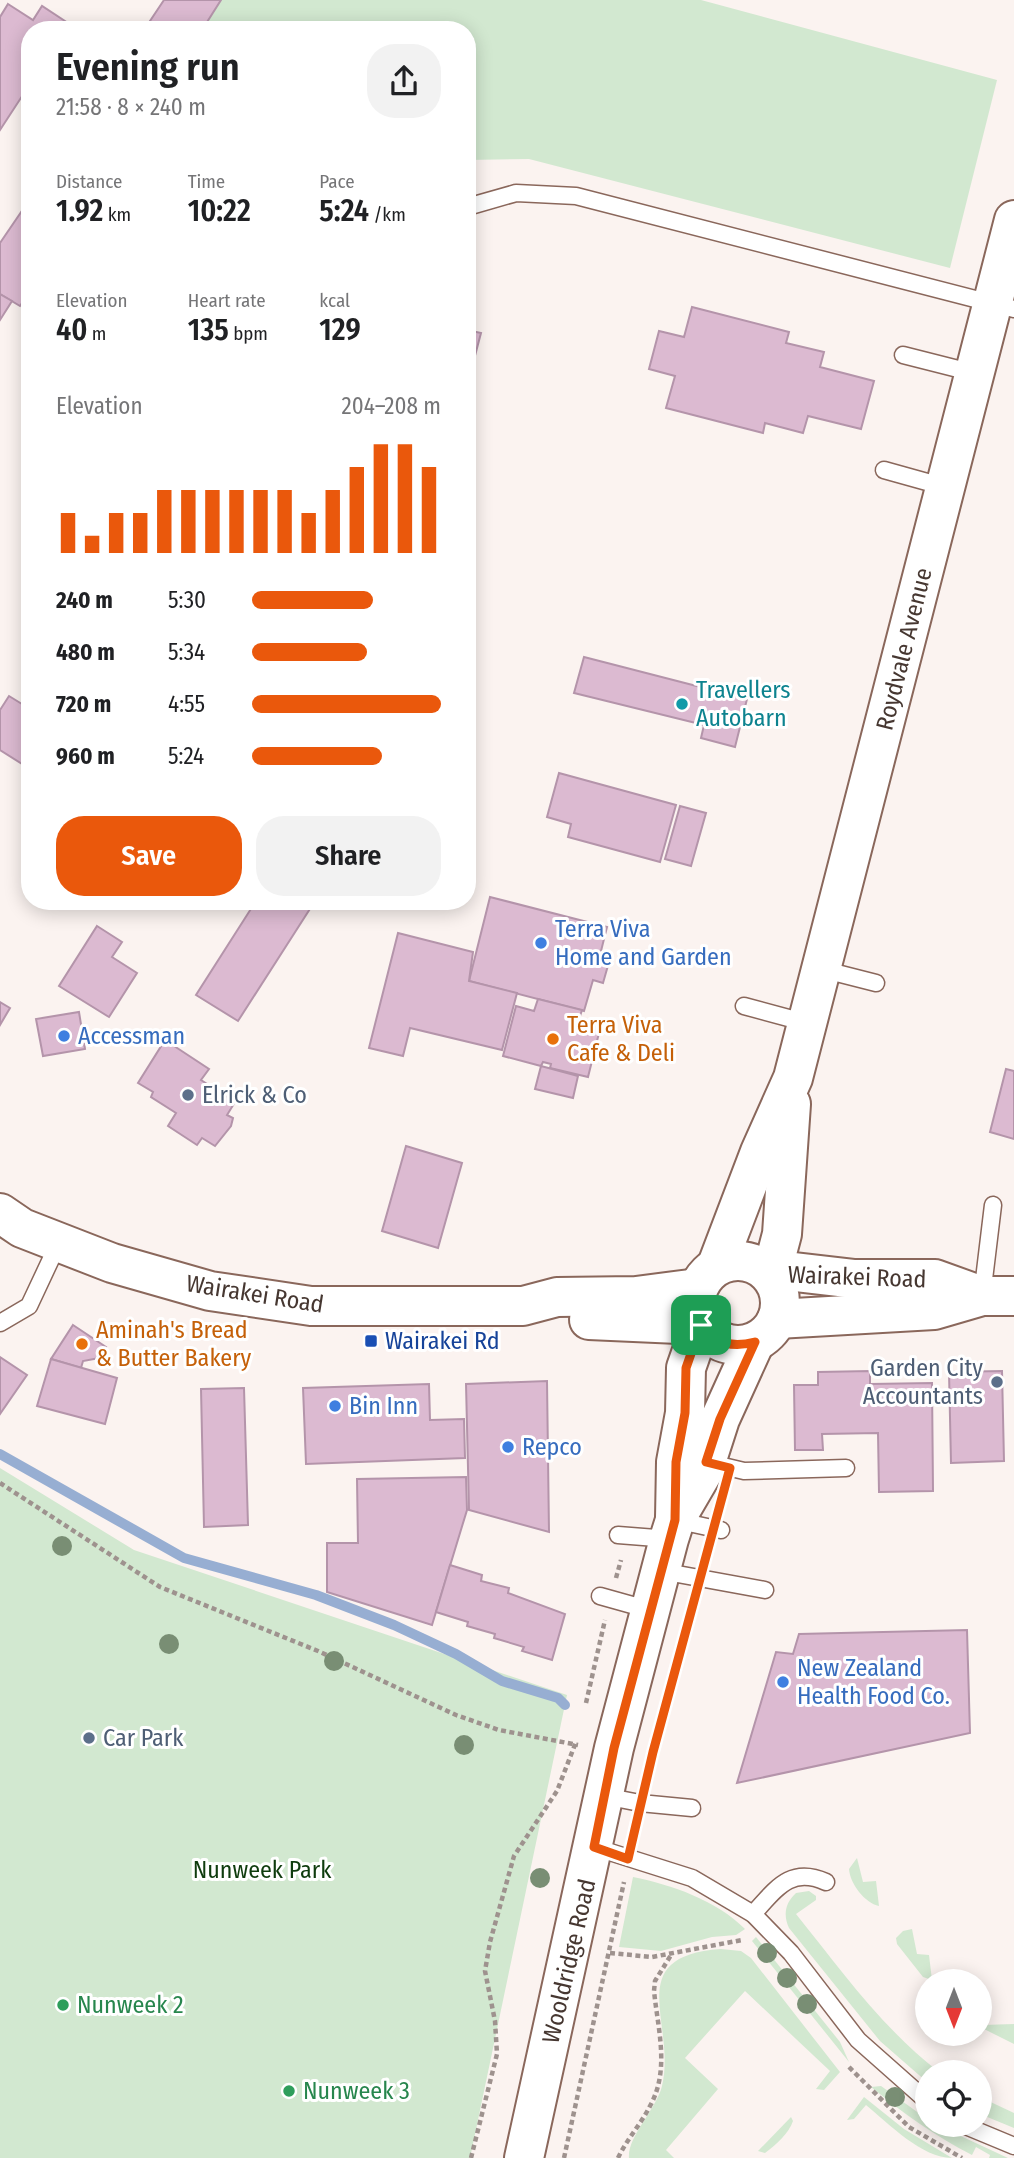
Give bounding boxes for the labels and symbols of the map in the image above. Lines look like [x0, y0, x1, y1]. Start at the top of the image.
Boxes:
street label: Roydvale Avenue [870, 565, 938, 733]
place label: Travellers Autobarn [696, 676, 791, 732]
marker: Travellers Autobarn [674, 696, 690, 712]
place label: Terra Viva Home and Garden [555, 915, 732, 971]
marker: Terra Viva Home and Garden [533, 935, 549, 951]
place label: Terra Viva Cafe & Deli [567, 1011, 675, 1067]
place label: Accessman [78, 1022, 185, 1050]
marker: Accessman [56, 1028, 72, 1044]
marker: Terra Viva Cafe & Deli [545, 1031, 561, 1047]
place label: Elrick & Co [202, 1081, 307, 1109]
marker: Elrick & Co [180, 1087, 196, 1103]
street label: Wairakei Road [787, 1261, 927, 1293]
street label: Wairakei Road [184, 1269, 326, 1319]
pin [671, 1295, 731, 1355]
place label: Aminah's Bread & Butter Bakery [96, 1316, 252, 1372]
place label: Wairakei Rd [385, 1327, 500, 1355]
marker: Wairakei Rd [363, 1333, 379, 1349]
marker: Aminah's Bread & Butter Bakery [74, 1336, 90, 1352]
place label: Garden City Accountants [863, 1354, 983, 1410]
marker: Garden City Accountants [989, 1374, 1005, 1390]
place label: Bin Inn [349, 1392, 418, 1420]
marker: Bin Inn [327, 1398, 343, 1414]
place label: Repco [522, 1433, 582, 1461]
marker: Repco [500, 1439, 516, 1455]
place label: New Zealand Health Food Co. [797, 1654, 950, 1710]
marker: New Zealand Health Food Co. [775, 1674, 791, 1690]
place label: Car Park [103, 1724, 184, 1752]
marker: Car Park [81, 1730, 97, 1746]
park label: Nunweek Park [193, 1856, 332, 1884]
street label: Wooldridge Road [537, 1876, 601, 2046]
north arrow [915, 1969, 992, 2046]
place label: Nunweek 2 [77, 1991, 184, 2019]
marker: Nunweek 2 [55, 1997, 71, 2013]
place label: Nunweek 3 [303, 2077, 410, 2105]
marker: Nunweek 3 [281, 2083, 297, 2099]

